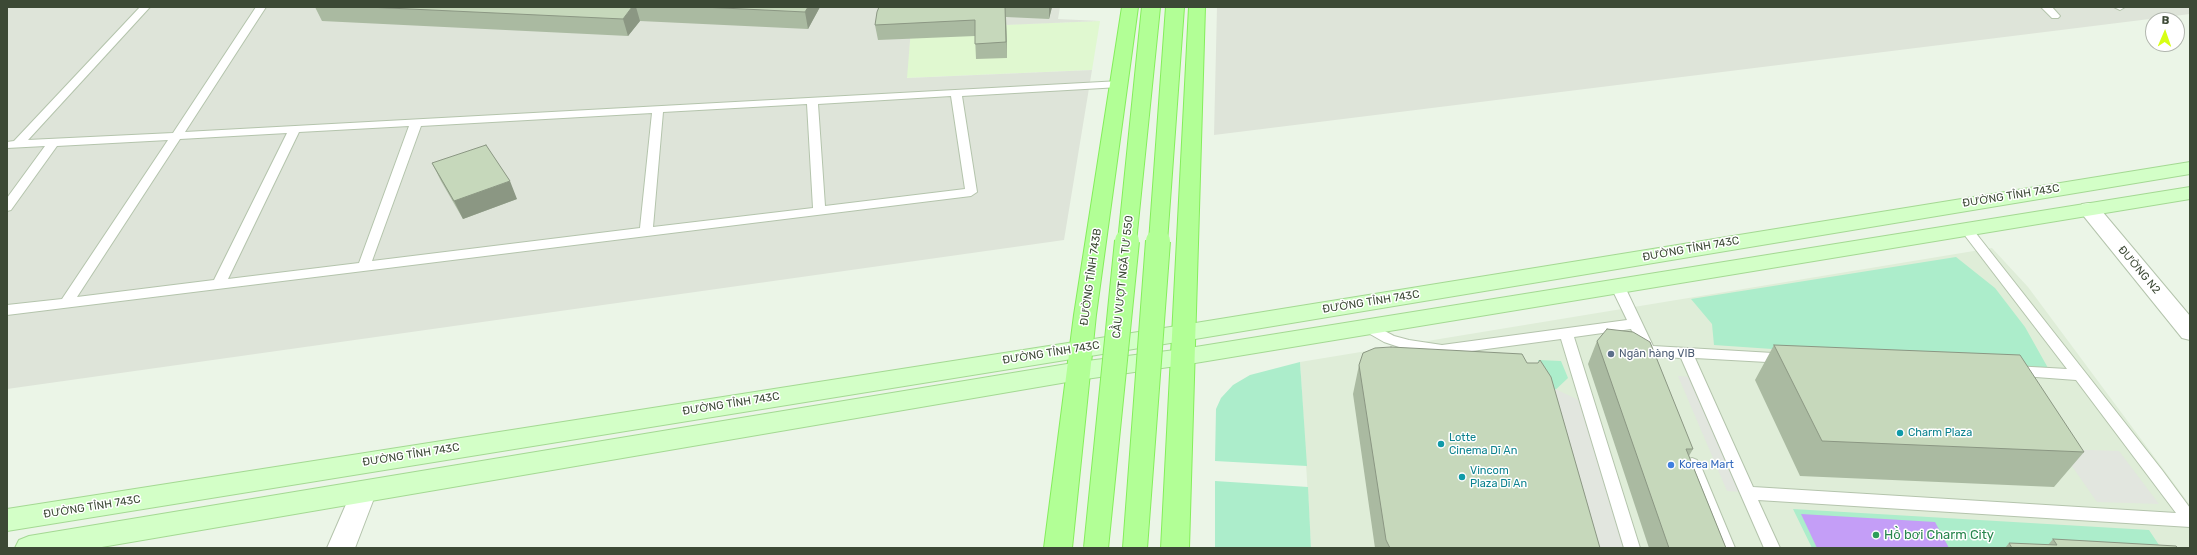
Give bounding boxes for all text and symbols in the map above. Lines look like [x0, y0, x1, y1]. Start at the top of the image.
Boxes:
north arrow [2145, 12, 2185, 52]
text: B [2161, 14, 2170, 27]
street label: ĐƯỜNG TỈNH 743C [1962, 182, 2060, 210]
street label: CẦU VƯỢT NGÃ TƯ 550 [1110, 215, 1136, 339]
street label: ĐƯỜNG TỈNH 743B [1078, 228, 1104, 326]
street label: ĐƯỜNG TỈNH 743C [1642, 234, 1740, 264]
street label: ĐƯỜNG N2 [2115, 243, 2163, 297]
street label: ĐƯỜNG TỈNH 743C [1322, 288, 1420, 316]
street label: ĐƯỜNG TỈNH 743C [1002, 339, 1100, 367]
place label: Ngân hàng VIB [1619, 347, 1695, 361]
marker: Ngân hàng VIB [1606, 349, 1616, 359]
street label: ĐƯỜNG TỈNH 743C [682, 390, 780, 418]
place label: Charm Plaza [1908, 426, 1972, 440]
marker: Charm Plaza [1895, 428, 1905, 438]
place label: Lotte Cinema Dĩ An [1449, 431, 1517, 457]
marker: Lotte Cinema Dĩ An [1436, 439, 1446, 449]
street label: ĐƯỜNG TỈNH 743C [362, 441, 460, 469]
place label: Korea Mart [1679, 458, 1734, 472]
marker: Korea Mart [1666, 460, 1676, 470]
place label: Vincom Plaza Dĩ An [1470, 464, 1527, 490]
marker: Vincom Plaza Dĩ An [1457, 472, 1467, 482]
street label: ĐƯỜNG TỈNH 743C [43, 493, 141, 521]
place label: Hồ bơi Charm City [1884, 527, 1994, 543]
marker: Hồ bơi Charm City [1871, 530, 1881, 540]

